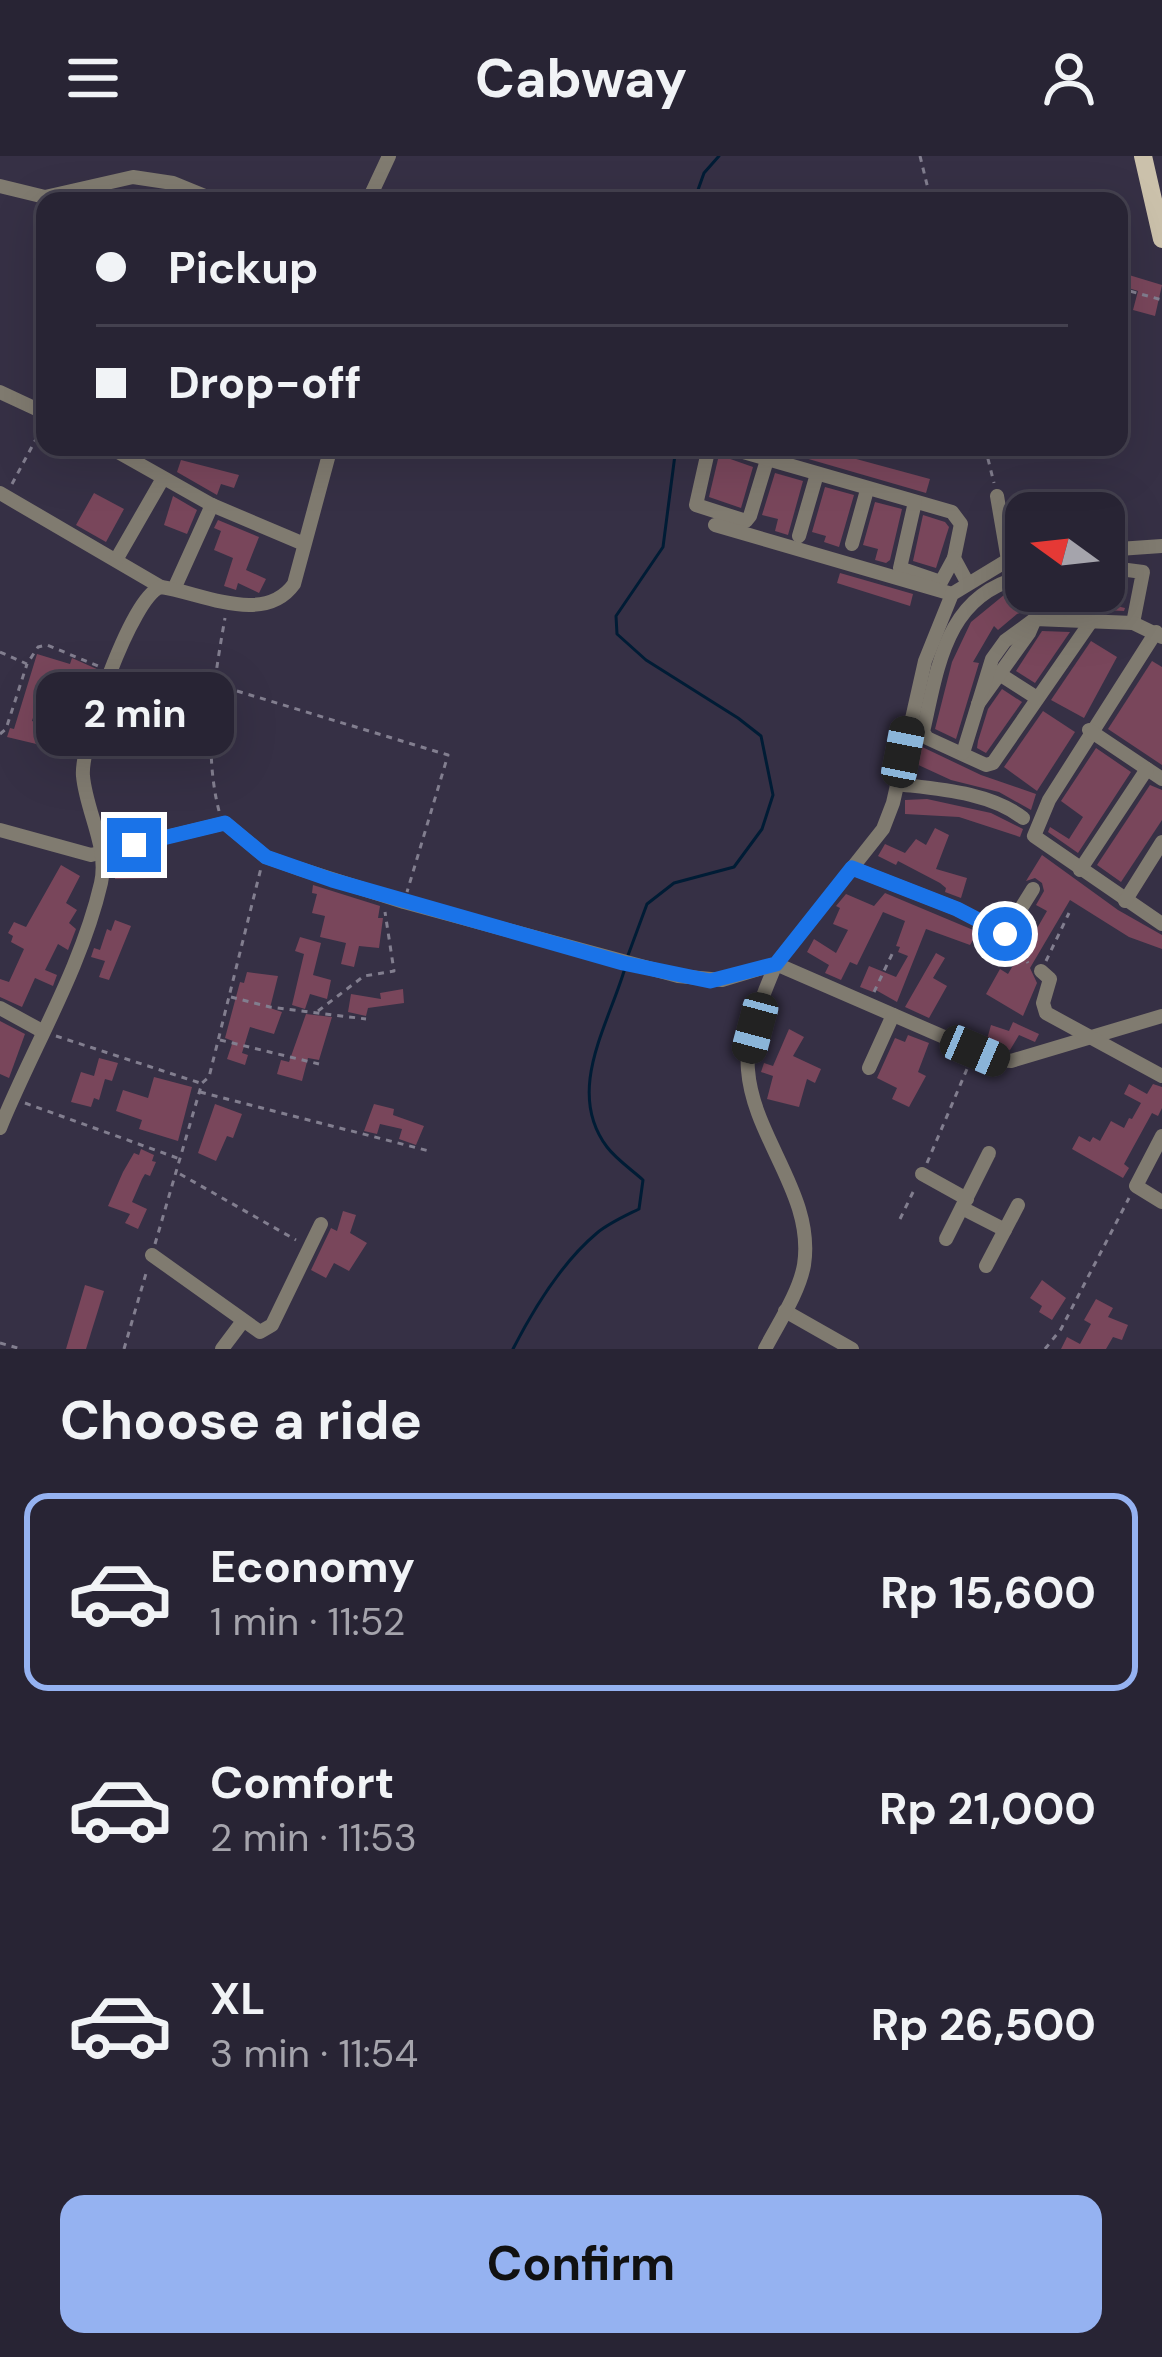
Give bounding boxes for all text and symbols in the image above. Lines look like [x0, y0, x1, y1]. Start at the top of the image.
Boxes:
text: Cabway [475, 43, 687, 114]
icon: menu [60, 45, 126, 111]
icon: person [1036, 45, 1102, 111]
text: Pickup [168, 238, 318, 297]
text: Drop-off [168, 353, 362, 412]
north arrow [1005, 492, 1125, 612]
map controls [1005, 492, 1125, 612]
callout: 2 min [35, 671, 233, 755]
text: 2 min [83, 688, 187, 739]
car [878, 713, 928, 791]
route end [107, 818, 161, 872]
route start [978, 907, 1032, 961]
car [728, 989, 782, 1067]
car [935, 1020, 1015, 1082]
text: Choose a ride [60, 1385, 422, 1456]
text: Economy [210, 1537, 415, 1596]
icon: car [66, 1538, 174, 1646]
text: Rp 15,600 [880, 1563, 1096, 1622]
text: 1 min · 11:52 [210, 1596, 405, 1647]
text: Comfort [210, 1753, 394, 1812]
icon: car [66, 1754, 174, 1862]
text: Rp 21,000 [879, 1779, 1096, 1838]
text: 2 min · 11:53 [210, 1812, 417, 1863]
text: XL [210, 1969, 265, 2028]
icon: car [66, 1970, 174, 2078]
text: Rp 26,500 [871, 1995, 1096, 2054]
text: 3 min · 11:54 [210, 2028, 418, 2079]
button: Confirm [60, 2195, 1102, 2333]

